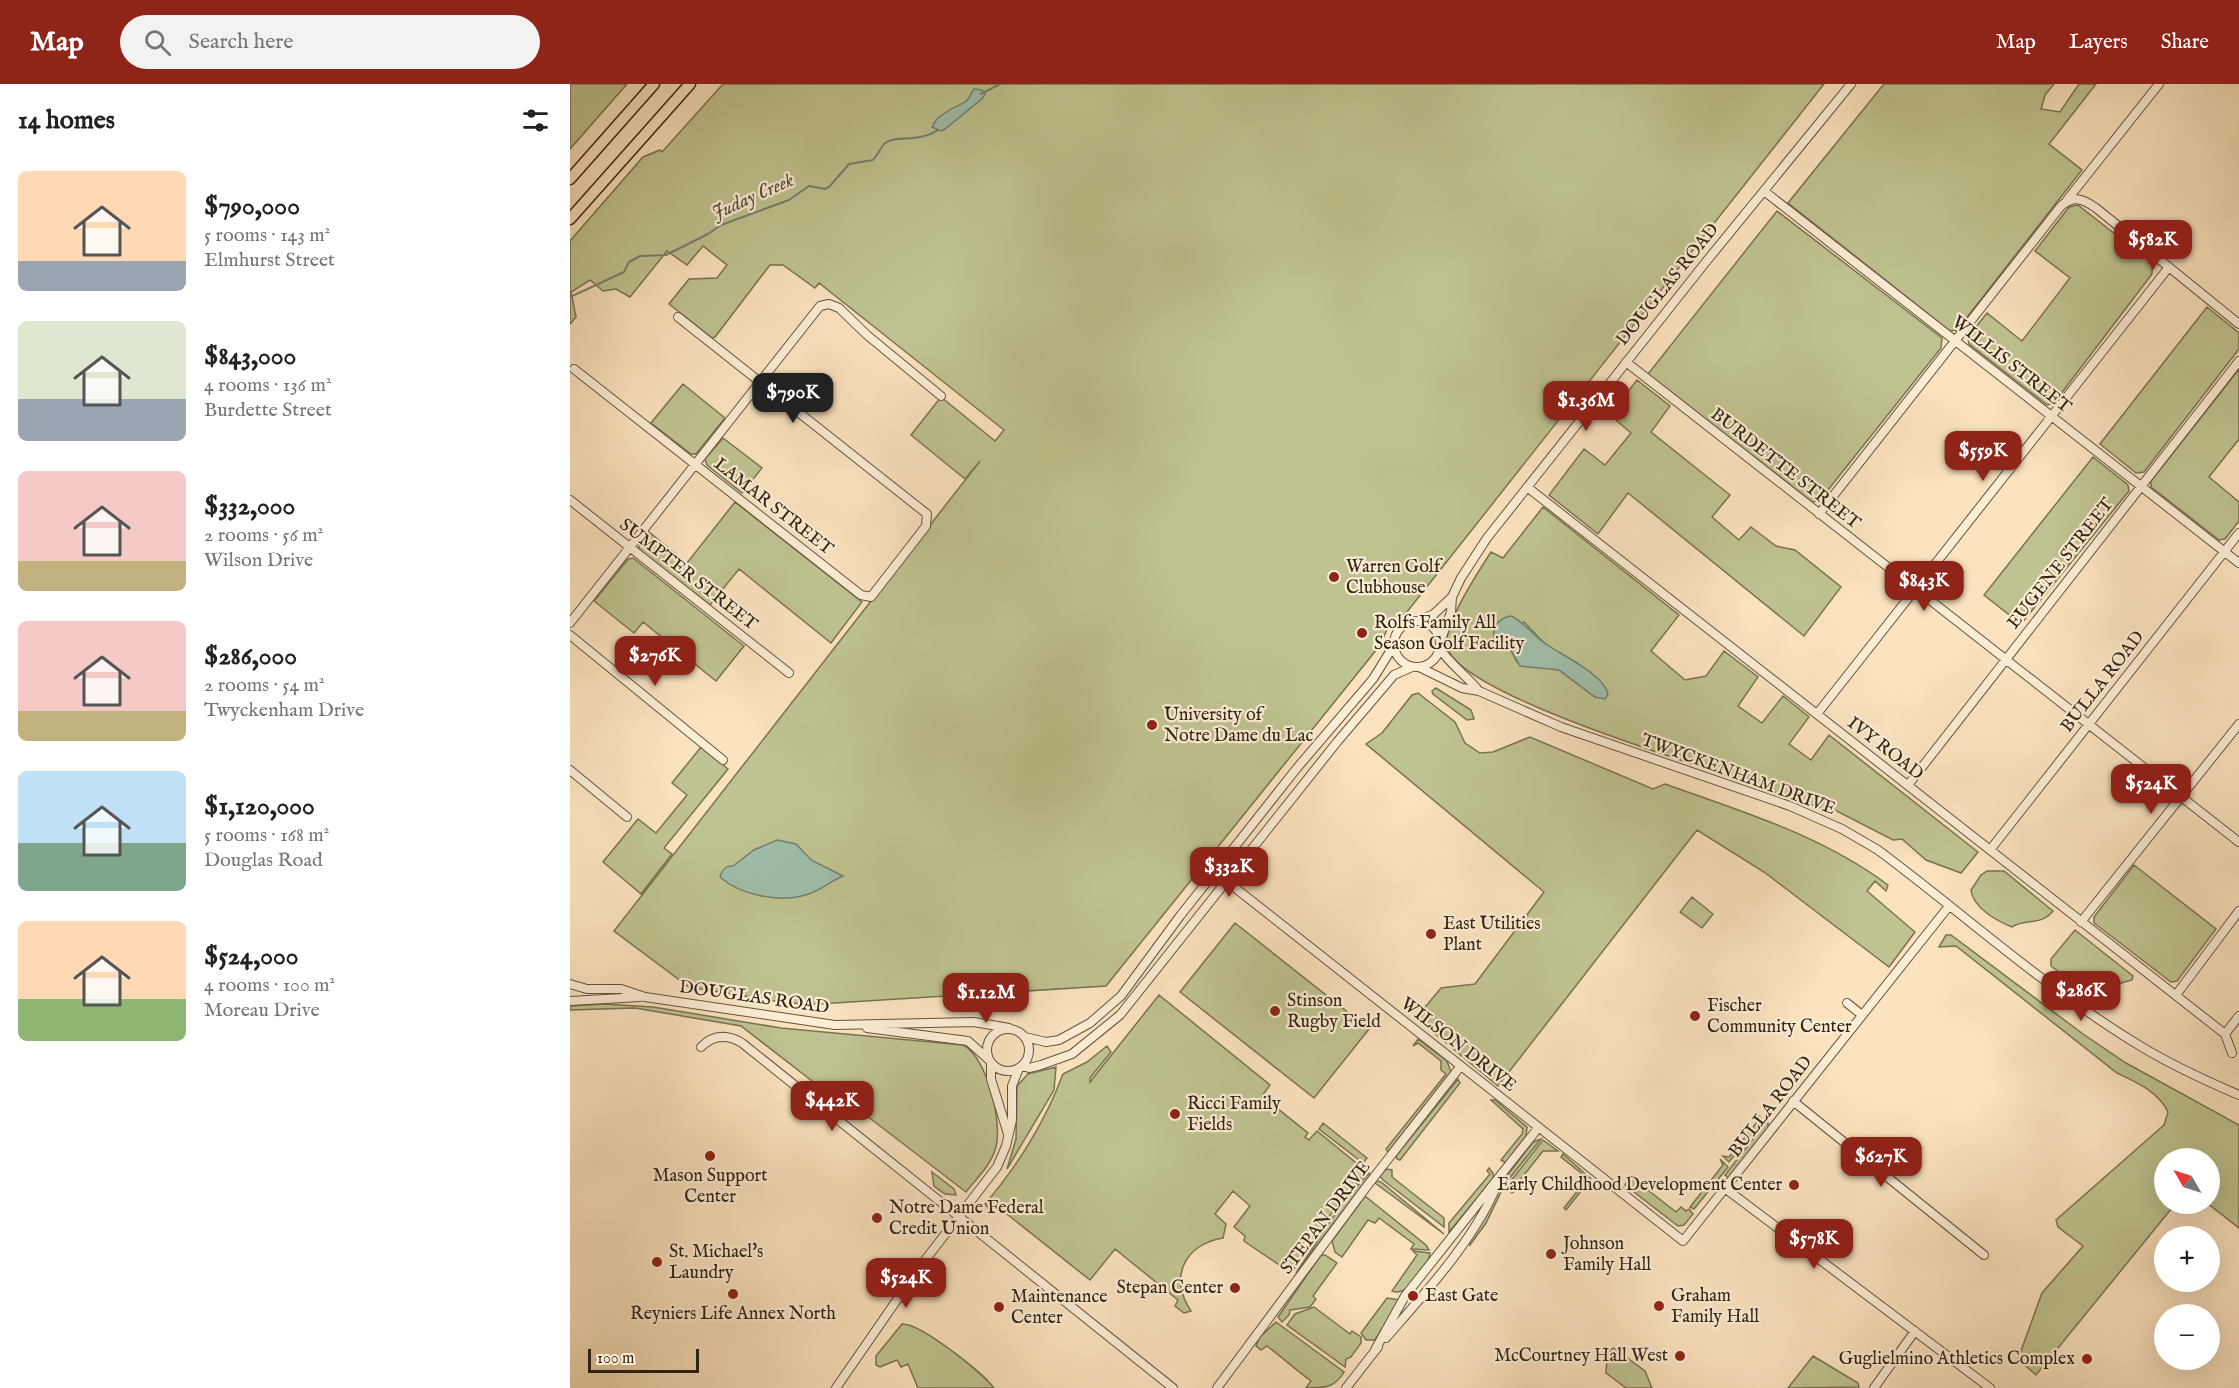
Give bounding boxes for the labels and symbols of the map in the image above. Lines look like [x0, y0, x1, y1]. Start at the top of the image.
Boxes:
water label: Juday Creek [708, 168, 798, 226]
street label: DOUGLAS ROAD [1612, 219, 1724, 351]
pin: $582K [2111, 220, 2195, 271]
street label: WILLIS STREET [1947, 311, 2075, 419]
pin: $790K [751, 373, 835, 424]
pin: $1.36M [1537, 381, 1635, 432]
street label: BURDETTE STREET [1705, 403, 1865, 535]
pin: $559K [1941, 431, 2025, 482]
street label: LAMAR STREET [709, 453, 837, 561]
street label: EUGENE STREET [2003, 494, 2119, 634]
street label: SUMPTER STREET [614, 514, 762, 636]
place label: Warren Golf Clubhouse [1346, 556, 1444, 600]
pin: $843K [1882, 561, 1966, 612]
marker: Warren Golf Clubhouse [1327, 570, 1341, 584]
place label: Rolfs Family All Season Golf Facility [1374, 612, 1524, 656]
marker: Rolfs Family All Season Golf Facility [1355, 626, 1369, 640]
street label: BULLA ROAD [2056, 626, 2150, 738]
pin: $276K [613, 636, 697, 687]
place label: University of Notre Dame du Lac [1164, 704, 1313, 748]
street label: IVY ROAD [1842, 712, 1928, 786]
marker: University of Notre Dame du Lac [1145, 718, 1159, 732]
street label: TWYCKENHAM DRIVE [1638, 729, 1838, 821]
pin: $524K [2109, 764, 2193, 815]
pin: $332K [1187, 847, 1271, 898]
place label: East Utilities Plant [1443, 913, 1541, 957]
marker: East Utilities Plant [1424, 927, 1438, 941]
pin: $286K [2039, 971, 2123, 1022]
pin: $1.12M [937, 973, 1035, 1024]
street label: DOUGLAS ROAD [678, 976, 830, 1020]
place label: Stinson Rugby Field [1287, 990, 1381, 1034]
street label: WILSON DRIVE [1395, 993, 1521, 1097]
place label: Fischer Community Center [1707, 995, 1852, 1039]
marker: Stinson Rugby Field [1268, 1004, 1282, 1018]
marker: Fischer Community Center [1688, 1009, 1702, 1023]
street label: BULLA ROAD [1724, 1051, 1818, 1163]
pin: $442K [790, 1081, 874, 1132]
place label: Ricci Family Fields [1187, 1093, 1281, 1137]
marker: Ricci Family Fields [1168, 1107, 1182, 1121]
pin: $627K [1839, 1137, 1923, 1188]
north arrow [2154, 1148, 2220, 1214]
marker: Mason Support Center [703, 1149, 717, 1163]
street label: STEPAN DRIVE [1276, 1157, 1376, 1279]
place label: Mason Support Center [653, 1165, 767, 1209]
place label: Early Childhood Development Center [1497, 1174, 1782, 1197]
marker: Early Childhood Development Center [1787, 1178, 1801, 1192]
place label: Notre Dame Federal Credit Union [889, 1197, 1044, 1241]
marker: Notre Dame Federal Credit Union [870, 1211, 884, 1225]
pin: $578K [1772, 1219, 1856, 1270]
place label: Johnson Family Hall [1561, 1233, 1651, 1277]
place label: St. Michael's Laundry [669, 1241, 763, 1285]
marker: Johnson Family Hall [1544, 1247, 1558, 1261]
marker: St. Michael's Laundry [650, 1255, 664, 1269]
pin: $524K [864, 1258, 948, 1309]
place label: Stepan Center [1117, 1277, 1223, 1300]
marker: Stepan Center [1228, 1281, 1242, 1295]
place label: East Gate [1425, 1285, 1498, 1308]
place label: Graham Family Hall [1671, 1285, 1759, 1329]
place label: Maintenance Center [1011, 1286, 1107, 1330]
marker: Reyniers Life Annex North [726, 1287, 740, 1301]
marker: East Gate [1406, 1289, 1420, 1303]
marker: Graham Family Hall [1652, 1299, 1666, 1313]
marker: Maintenance Center [992, 1300, 1006, 1314]
place label: Reyniers Life Annex North [630, 1303, 836, 1326]
place label: McCourtney Hall West [1494, 1345, 1668, 1368]
scale bar [588, 1346, 699, 1374]
place label: Guglielmino Athletics Complex [1839, 1348, 2075, 1371]
marker: McCourtney Hall West [1673, 1349, 1687, 1363]
marker: Guglielmino Athletics Complex [2080, 1352, 2094, 1366]

